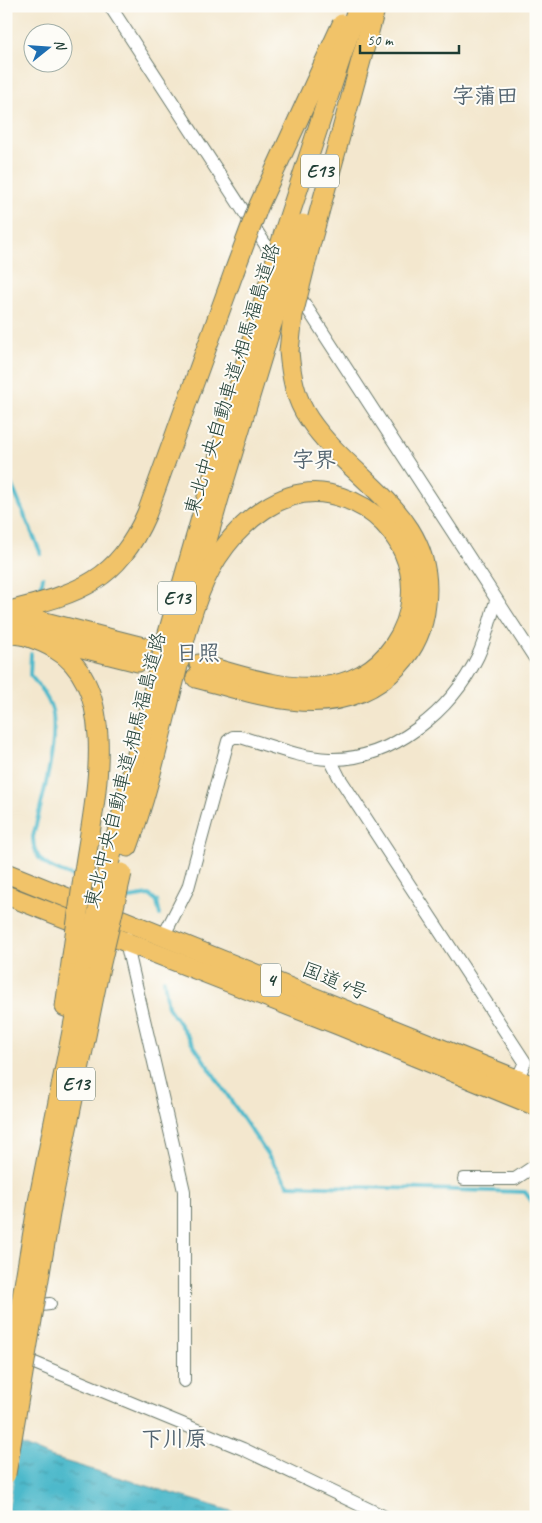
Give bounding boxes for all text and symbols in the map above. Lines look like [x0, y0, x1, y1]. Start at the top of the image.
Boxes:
north arrow [22, 22, 72, 72]
scale bar [360, 22, 458, 54]
text: 50 m [367, 31, 394, 50]
text: N [51, 38, 70, 53]
district label: 字蒲田 [452, 82, 518, 110]
road number: E13 [301, 154, 339, 188]
street label: 東北中央自動車道;相馬福島道路 [179, 240, 285, 518]
district label: 字界 [292, 446, 336, 474]
road number: E13 [158, 582, 196, 614]
street label: 東北中央自動車道;相馬福島道路 [79, 629, 171, 911]
district label: 日照 [176, 639, 220, 667]
street label: 国道4号 [298, 956, 372, 1006]
road number: 4 [261, 964, 281, 996]
road number: E13 [57, 1068, 95, 1100]
district label: 下川原 [141, 1425, 207, 1453]

